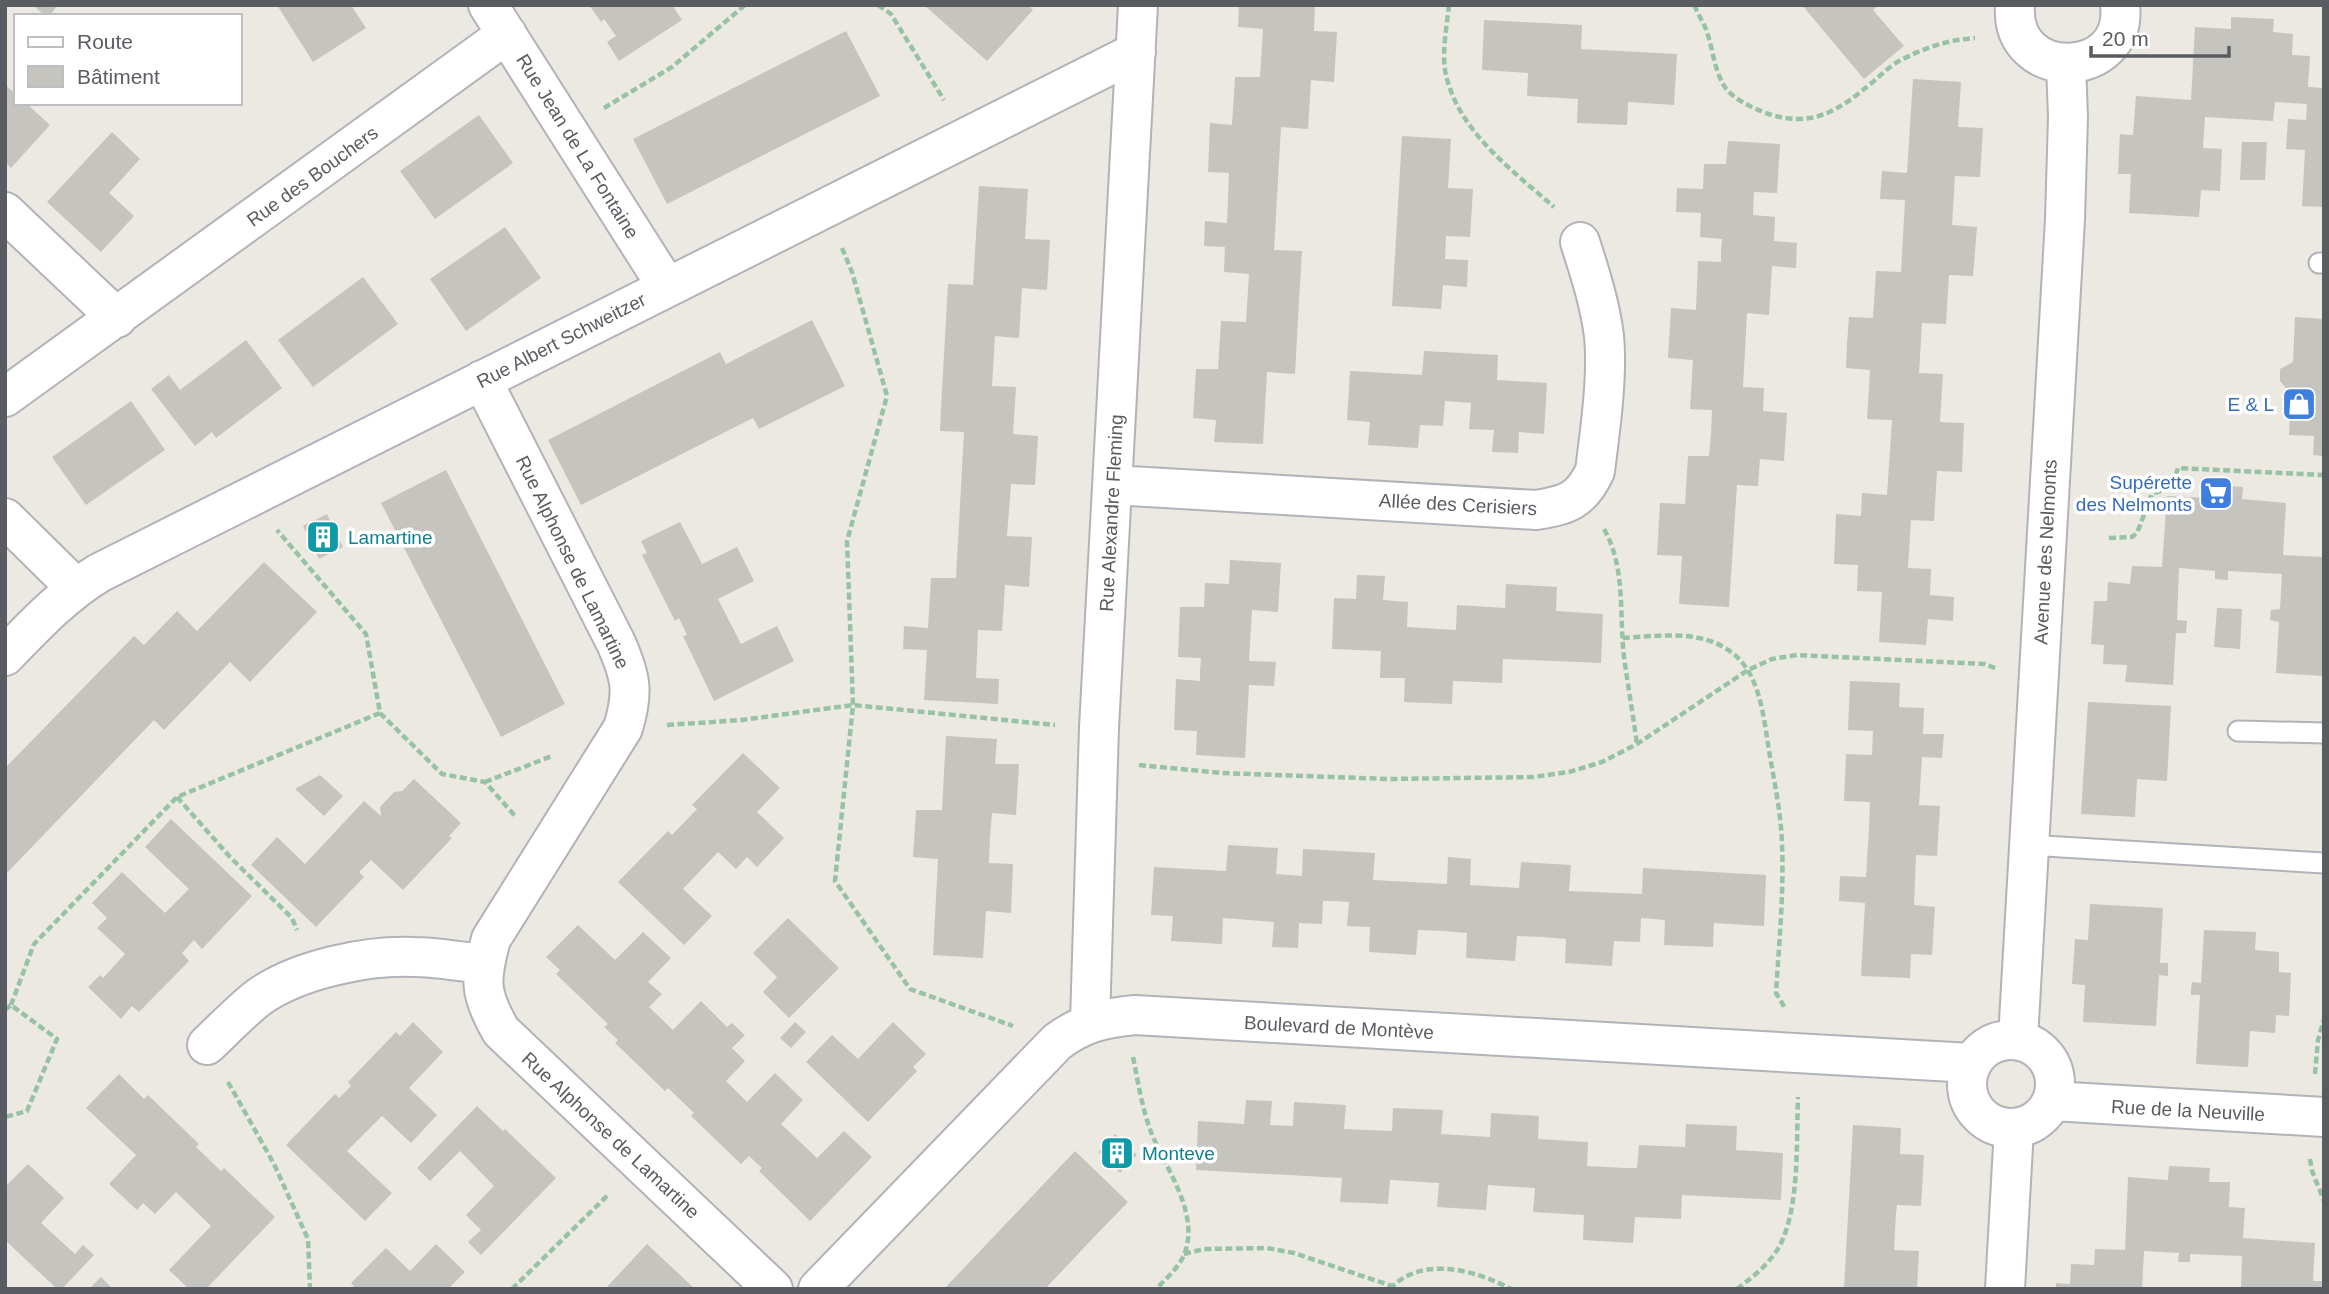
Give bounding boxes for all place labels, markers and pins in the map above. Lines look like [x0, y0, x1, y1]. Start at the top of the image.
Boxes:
shop icon: E & L [2280, 385, 2318, 423]
place label: E & L [2228, 394, 2274, 415]
place label: Supérette des Nelmonts [2076, 472, 2192, 515]
supermarket icon: Supérette des Nelmonts [2197, 474, 2235, 512]
building icon: Lamartine [304, 518, 342, 556]
place label: Lamartine [348, 527, 433, 548]
building icon: Monteve [1098, 1134, 1136, 1172]
place label: Monteve [1142, 1143, 1215, 1164]

